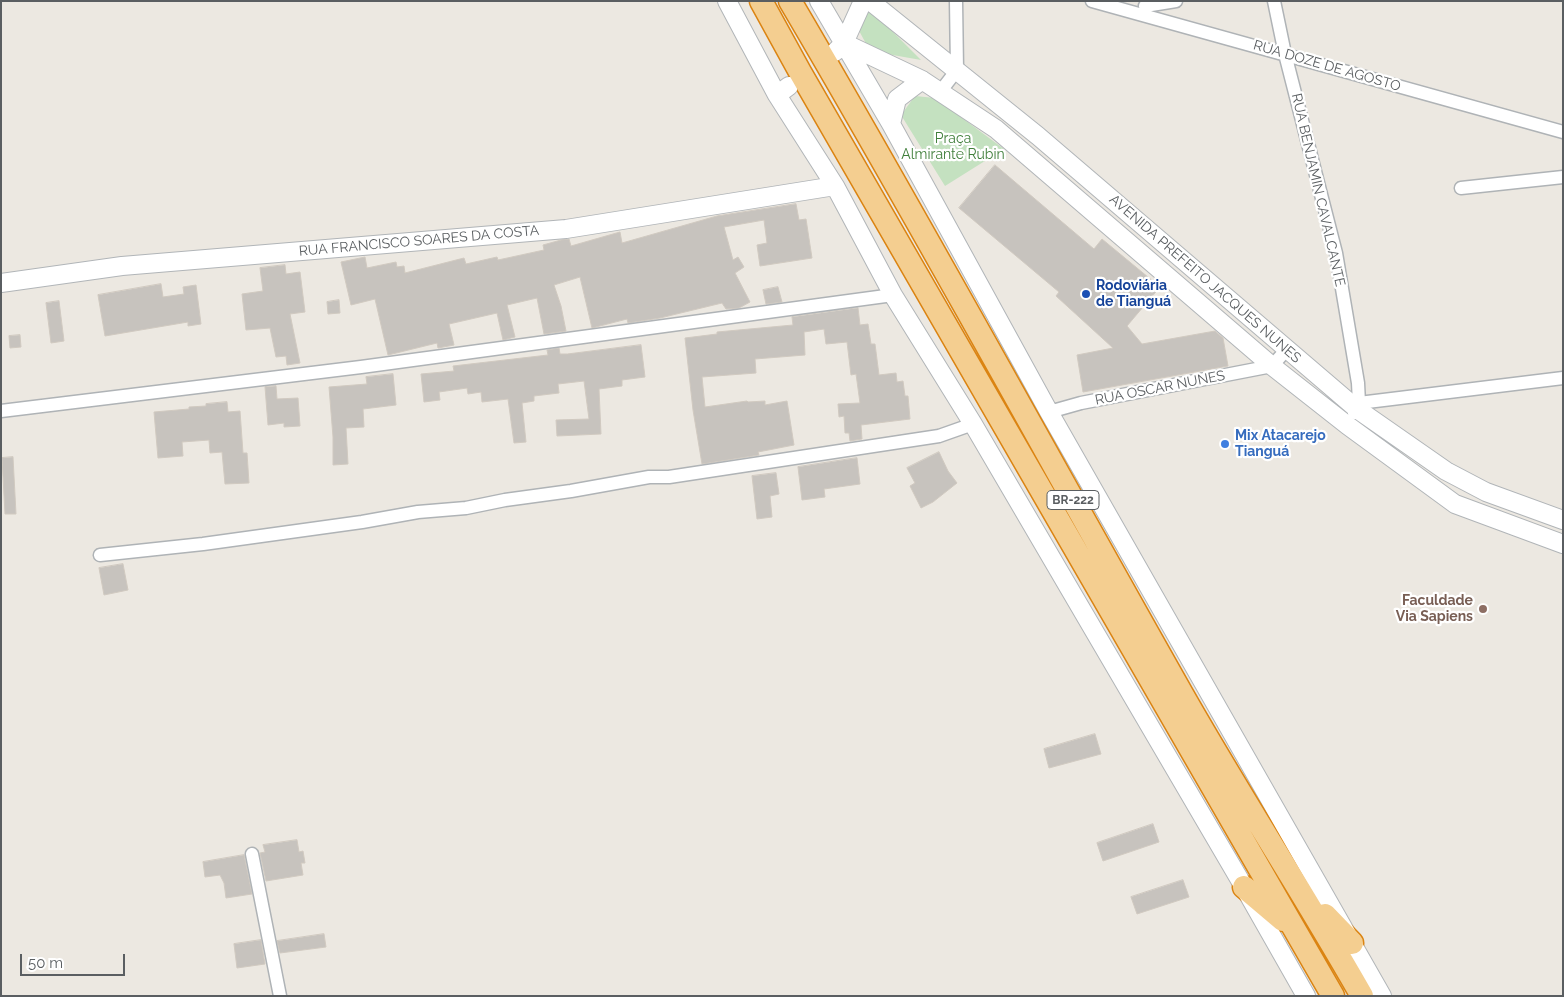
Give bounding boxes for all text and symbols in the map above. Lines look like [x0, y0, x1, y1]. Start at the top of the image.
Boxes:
street label: RUA DOZE DE AGOSTO [1251, 37, 1403, 95]
street label: RUA BENJAMIN CAVALCANTE [1288, 92, 1348, 288]
park label: Praça Almirante Rubin [901, 131, 1005, 164]
street label: AVENIDA PREFEITO JACQUES NUNES [1106, 191, 1304, 367]
street label: RUA FRANCISCO SOARES DA COSTA [298, 222, 540, 260]
place label: Rodoviária de Tianguá [1096, 278, 1171, 310]
marker: Rodoviária de Tianguá [1080, 288, 1092, 300]
street label: RUA OSCAR NUNES [1094, 367, 1226, 409]
place label: Mix Atacarejo Tianguá [1235, 428, 1326, 461]
marker: Mix Atacarejo Tianguá [1219, 438, 1231, 450]
road number: BR-222 [1047, 490, 1099, 510]
place label: Faculdade Via Sapiens [1396, 593, 1473, 626]
marker: Faculdade Via Sapiens [1477, 603, 1489, 615]
scale bar [22, 944, 128, 976]
text: 50 m [28, 954, 63, 972]

